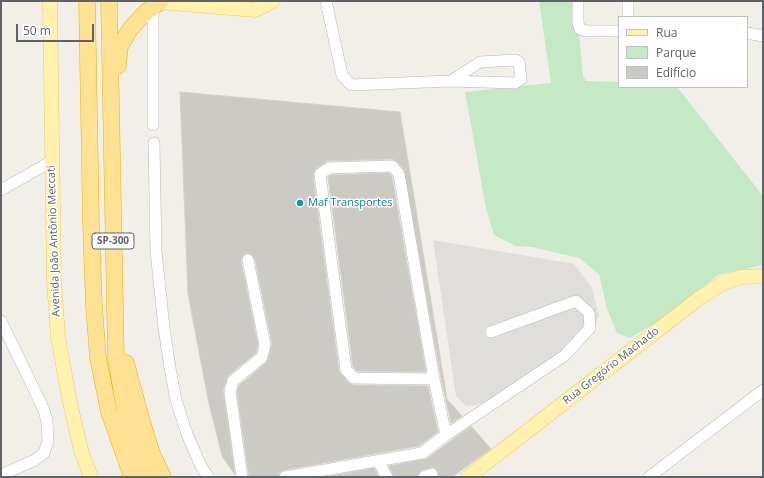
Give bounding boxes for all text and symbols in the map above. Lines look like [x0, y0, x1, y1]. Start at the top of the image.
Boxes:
scale bar [18, 16, 96, 42]
legend [618, 16, 748, 88]
text: 50 m [23, 22, 51, 39]
text: Rua [656, 24, 677, 41]
text: Parque [656, 44, 696, 61]
text: Edifício [656, 64, 696, 81]
street label: Avenida João Antônio Meccati [45, 165, 63, 317]
place label: Maf Transportes [308, 196, 392, 210]
marker: Maf Transportes [295, 198, 305, 208]
road number: SP-300 [92, 233, 134, 249]
street label: Rua Gregório Machado [560, 324, 662, 408]

